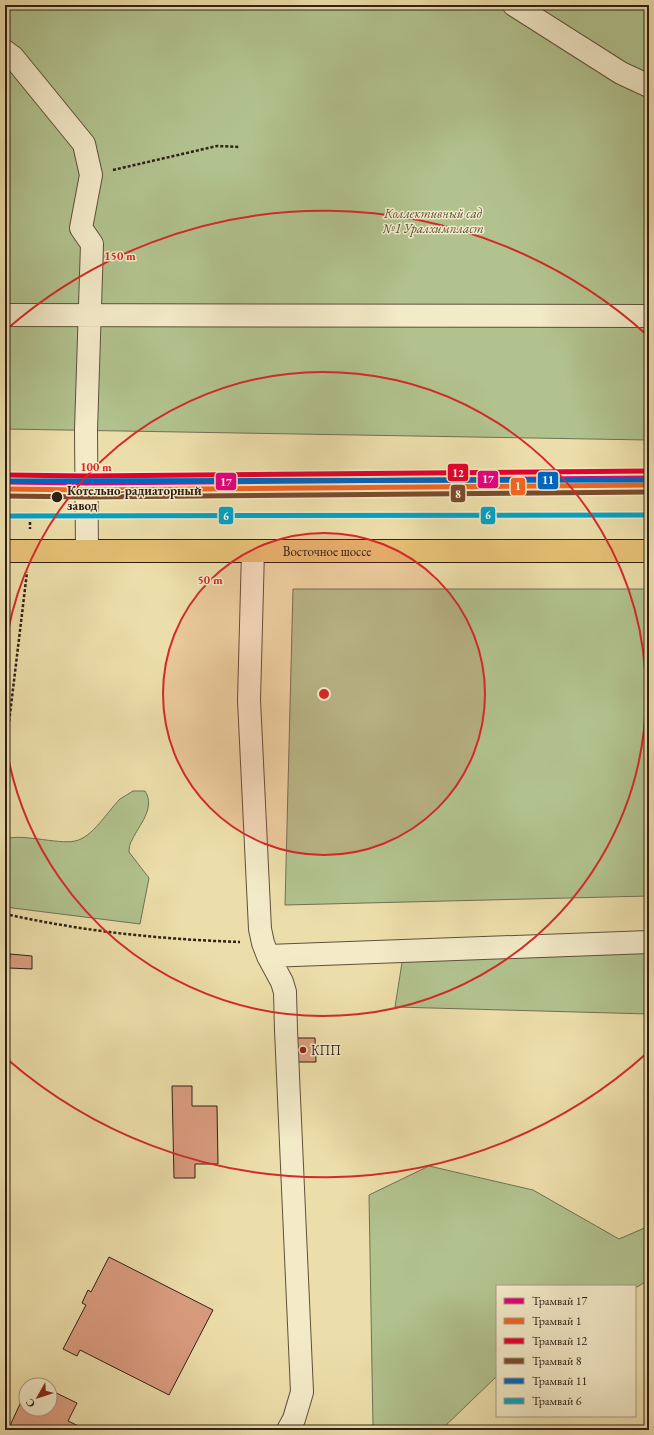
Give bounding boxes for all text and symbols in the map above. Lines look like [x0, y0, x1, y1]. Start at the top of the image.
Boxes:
park label: Коллективный сад №1 Уралхимпласт [382, 205, 484, 237]
text: 150 m [104, 248, 136, 264]
text: 100 m [80, 459, 112, 475]
line badge: 12 [447, 463, 469, 482]
text: 12 [452, 466, 464, 480]
line badge: 17 [477, 470, 499, 489]
line badge: 11 [537, 471, 559, 490]
line badge: 17 [215, 472, 237, 491]
text: 17 [482, 472, 494, 486]
text: 11 [542, 473, 554, 487]
text: 17 [220, 475, 232, 489]
line badge: 1 [510, 477, 526, 496]
text: 1 [515, 479, 521, 493]
place label: Котельно-радиаторный завод [67, 482, 202, 514]
line badge: 8 [450, 484, 466, 503]
text: 8 [455, 487, 461, 501]
marker: Котельно-радиаторный завод [50, 490, 64, 504]
line badge: 6 [218, 506, 234, 525]
line badge: 6 [480, 506, 496, 525]
text: 6 [485, 508, 491, 522]
text: 6 [223, 509, 229, 523]
street label: Восточное шоссе [283, 543, 371, 560]
text: 50 m [197, 572, 223, 588]
centre of rings [317, 687, 331, 701]
place label: КПП [311, 1042, 341, 1059]
marker: КПП [298, 1045, 308, 1055]
legend [496, 1285, 636, 1417]
text: Трамвай 17 [532, 1293, 587, 1309]
text: Трамвай 1 [532, 1313, 582, 1329]
text: Трамвай 12 [532, 1333, 587, 1349]
text: Трамвай 8 [532, 1353, 582, 1369]
text: Трамвай 11 [532, 1373, 587, 1389]
north arrow [18, 1377, 58, 1417]
text: Трамвай 6 [532, 1393, 582, 1409]
text: С [22, 1396, 38, 1411]

